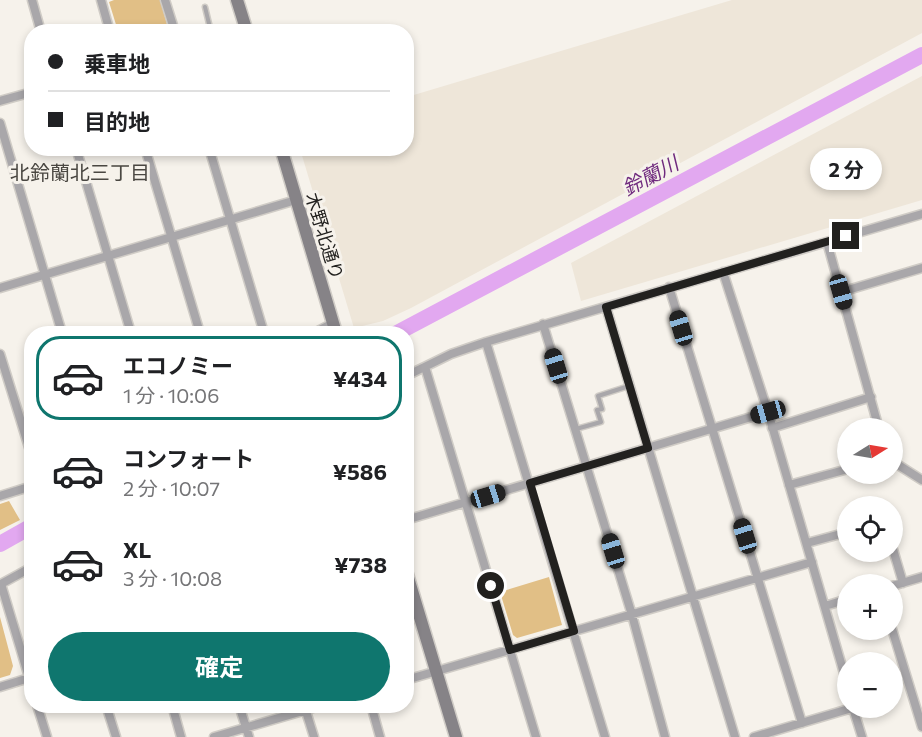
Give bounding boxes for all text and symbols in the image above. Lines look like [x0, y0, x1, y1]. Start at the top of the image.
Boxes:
text: 乗車地 [84, 50, 150, 77]
text: 目的地 [84, 108, 150, 135]
water label: 鈴蘭川 [618, 149, 684, 200]
callout: 2 分 [810, 149, 882, 191]
text: 2 分 [828, 157, 864, 181]
district label: 北鈴蘭北三丁目 [10, 160, 150, 184]
street label: 木野北通り [301, 190, 349, 282]
route end [832, 222, 859, 249]
car [827, 272, 855, 312]
car [667, 308, 695, 348]
car [542, 346, 570, 386]
icon: car [51, 351, 105, 405]
text: エコノミー [123, 352, 233, 379]
text: ¥434 [333, 365, 387, 392]
text: 1 分 · 10:06 [123, 383, 219, 407]
car [748, 398, 788, 426]
north arrow [837, 418, 903, 484]
map controls [837, 418, 903, 718]
icon: car [51, 444, 105, 498]
text: コンフォート [123, 445, 254, 472]
text: ¥586 [333, 458, 387, 485]
text: 2 分 · 10:07 [123, 476, 220, 500]
car [468, 482, 508, 510]
button: locate [837, 496, 903, 562]
car [731, 516, 759, 556]
car [599, 531, 627, 571]
text: XL [123, 536, 151, 563]
icon: car [51, 537, 105, 591]
text: ¥738 [334, 551, 387, 578]
text: 3 分 · 10:08 [123, 566, 222, 590]
route start [477, 572, 504, 599]
button: + [837, 574, 903, 640]
button: 確定 [48, 632, 390, 701]
button: − [837, 652, 903, 718]

